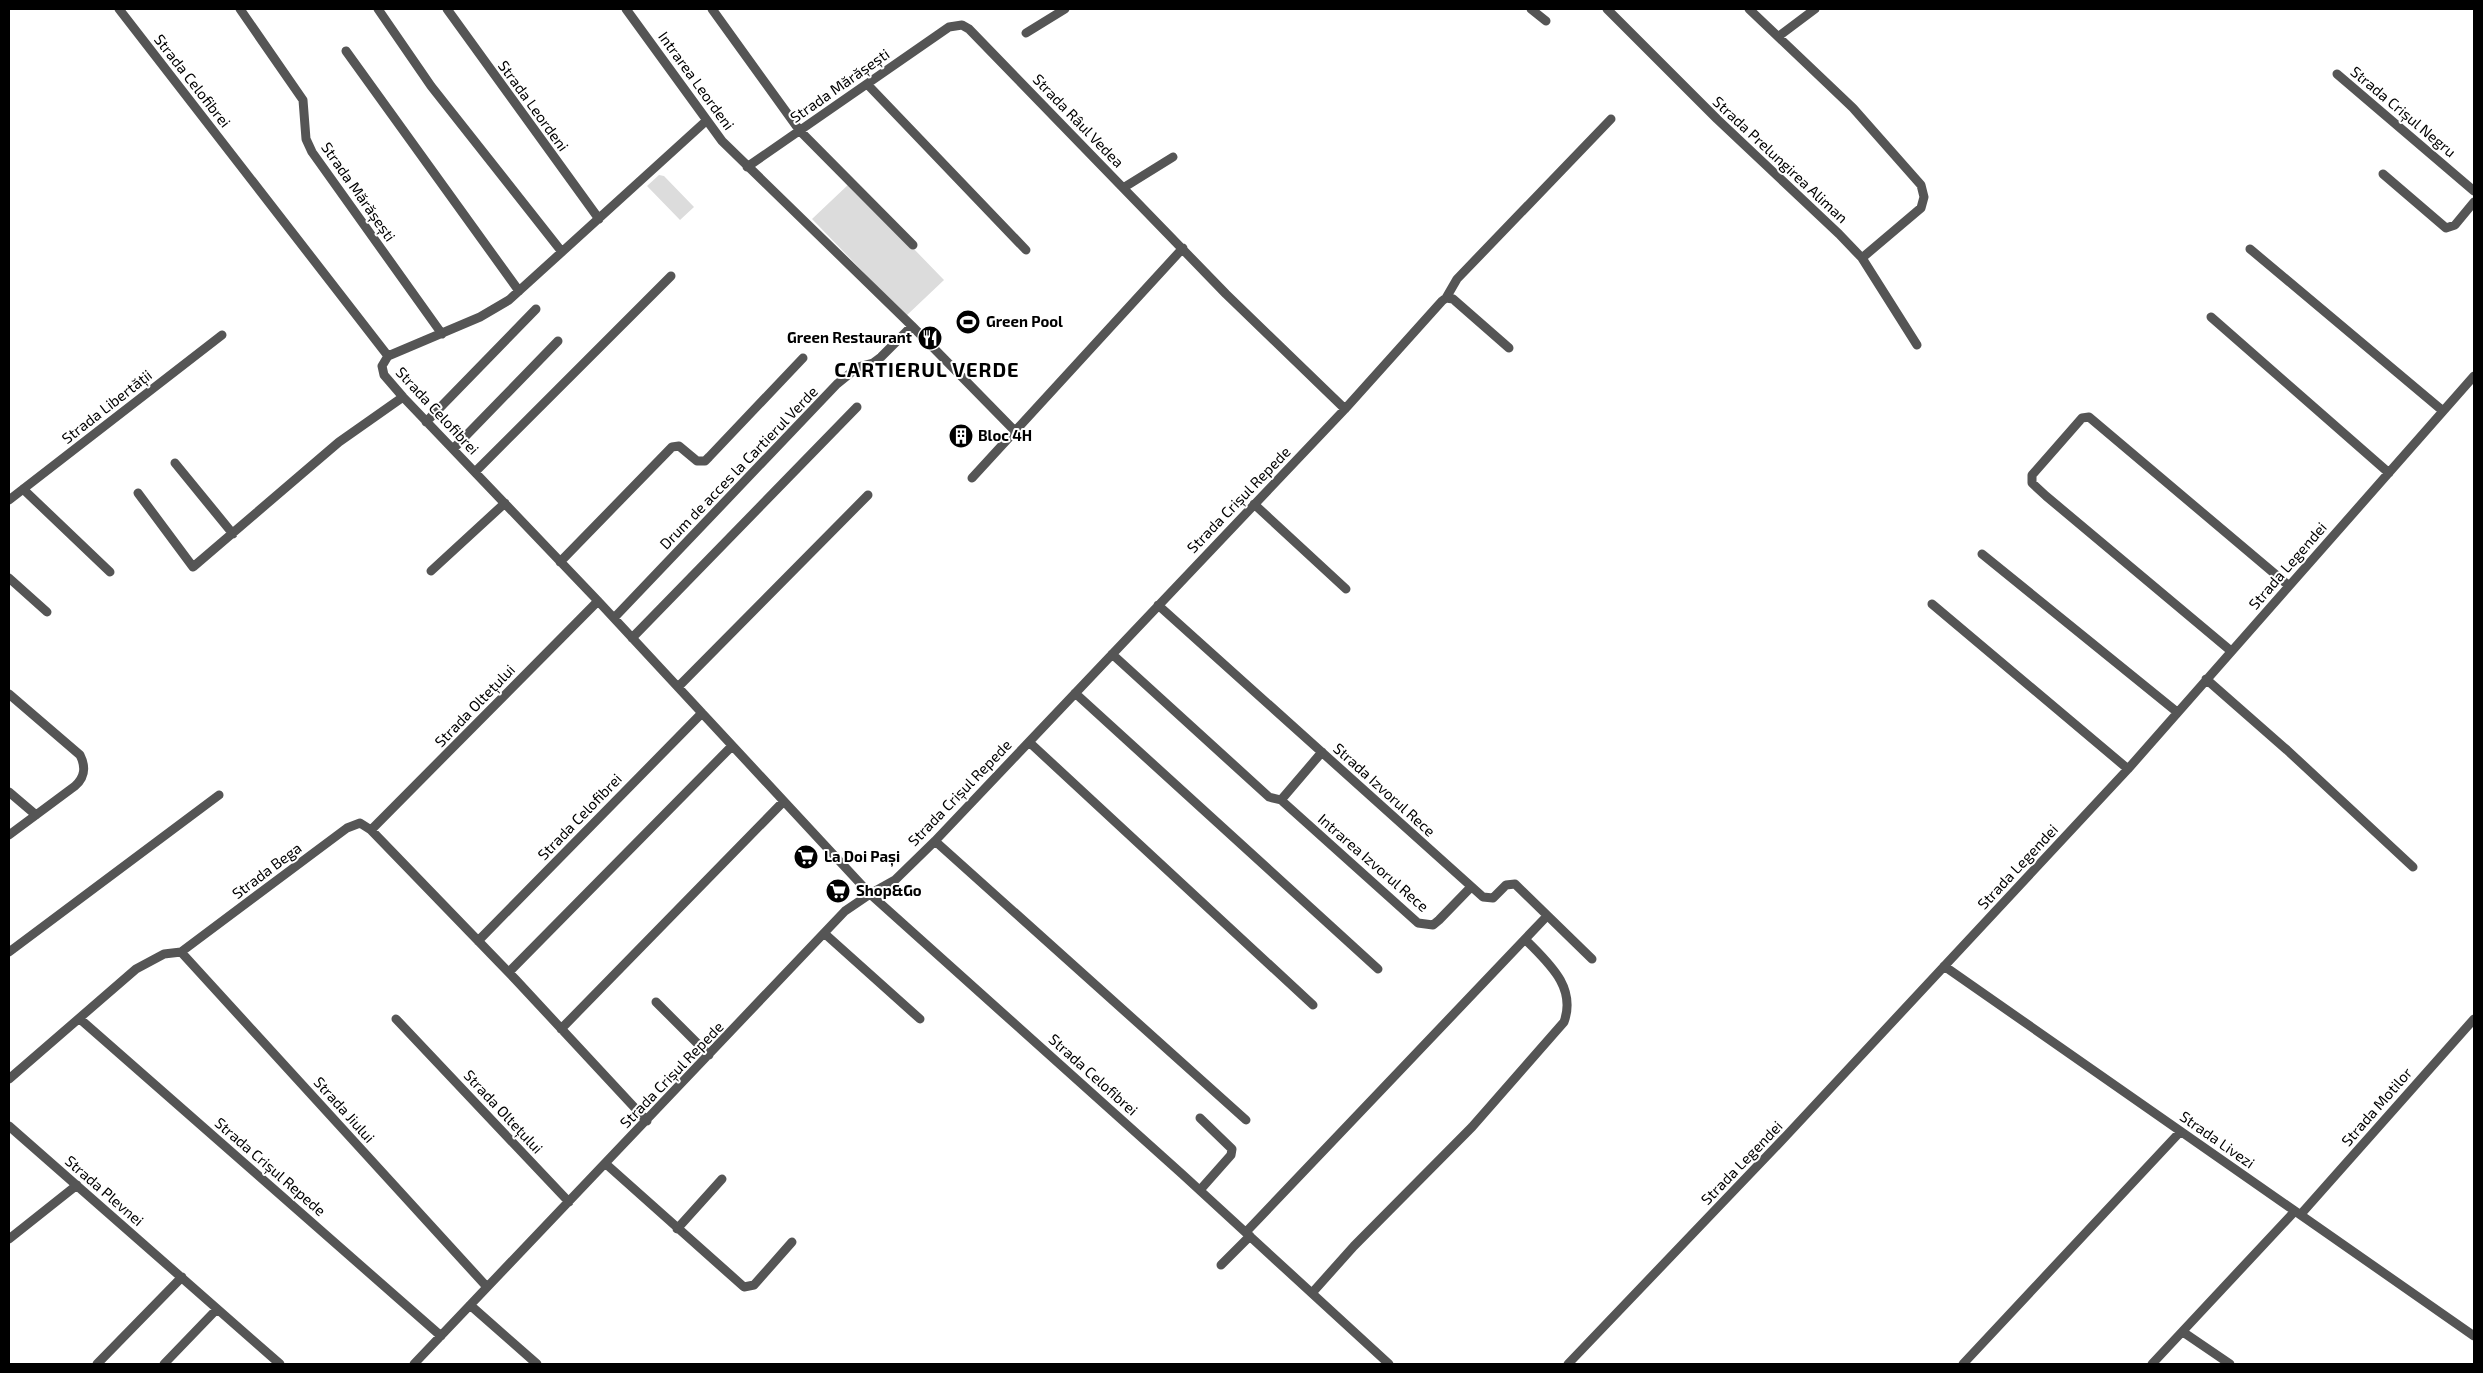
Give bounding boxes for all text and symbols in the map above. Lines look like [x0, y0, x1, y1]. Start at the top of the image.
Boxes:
street label: Intrarea Leordeni [655, 28, 739, 133]
street label: Strada Celofibrei [151, 30, 235, 131]
street label: Strada Mărășești [786, 44, 894, 128]
street label: Strada Leordeni [495, 57, 573, 154]
street label: Strada Crișul Negru [2346, 62, 2460, 162]
street label: Strada Râul Vedea [1029, 70, 1128, 171]
street label: Strada Prelungirea Aliman [1710, 92, 1852, 226]
street label: Strada Mărășești [316, 138, 400, 246]
sports icon: Green Pool [955, 309, 981, 335]
place label: Green Pool [986, 312, 1063, 330]
restaurant icon: Green Restaurant [917, 325, 943, 351]
place label: Green Restaurant [787, 328, 912, 346]
district label: CARTIERUL VERDE [834, 357, 1020, 381]
street label: Strada Celofibrei [393, 363, 483, 458]
street label: Strada Libertății [58, 365, 156, 449]
street label: Drum de acces la Cartierul Verde [655, 382, 821, 553]
building icon: Bloc 4H [948, 423, 974, 449]
place label: Bloc 4H [978, 426, 1032, 444]
street label: Strada Crișul Repede [1183, 442, 1295, 558]
street label: Strada Legendei [2244, 518, 2330, 613]
street label: Strada Oltețului [430, 660, 520, 752]
street label: Strada Crișul Repede [904, 735, 1016, 851]
street label: Strada Izvorul Rece [1330, 739, 1439, 840]
street label: Strada Celofibrei [533, 769, 625, 863]
street label: Intrarea Izvorul Rece [1315, 809, 1433, 915]
street label: Strada Legendei [1973, 820, 2061, 913]
street label: Strada Bega [228, 838, 305, 902]
supermarket icon: La Doi Pași [793, 844, 819, 870]
place label: La Doi Pași [824, 847, 900, 867]
supermarket icon: Shop&Go [825, 878, 851, 904]
place label: Shop&Go [856, 881, 922, 899]
street label: Strada Crișul Repede [616, 1017, 728, 1133]
street label: Strada Celofibrei [1046, 1030, 1142, 1119]
street label: Strada Motilor [2337, 1063, 2415, 1149]
street label: Strada Oltețului [459, 1066, 547, 1158]
street label: Strada Jiului [311, 1073, 379, 1146]
street label: Strada Livezi [2177, 1107, 2258, 1172]
street label: Strada Crișul Repede [210, 1113, 330, 1221]
street label: Strada Legendei [1697, 1117, 1786, 1208]
street label: Strada Plevnei [62, 1151, 148, 1229]

